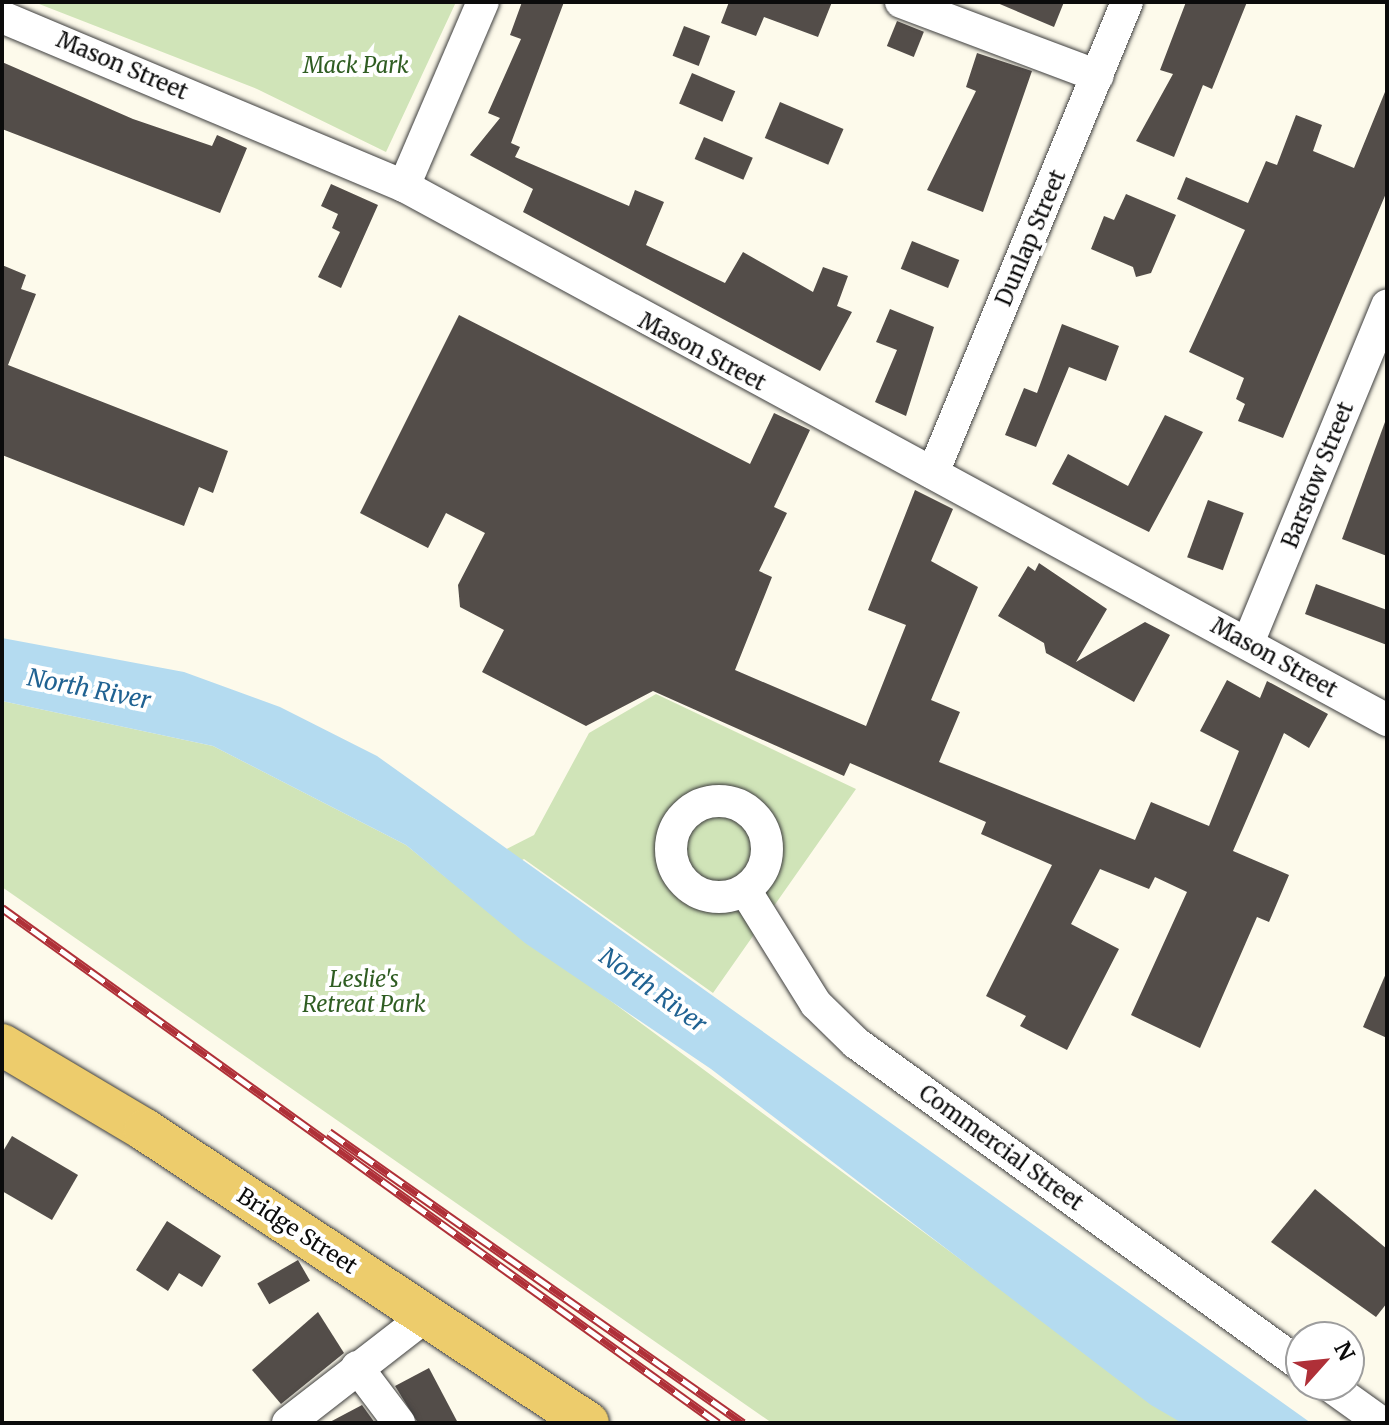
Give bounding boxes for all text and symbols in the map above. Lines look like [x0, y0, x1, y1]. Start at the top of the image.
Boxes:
street label: Mason Street [52, 26, 192, 106]
park label: Mack Park [303, 53, 409, 79]
street label: Dunlap Street [990, 166, 1072, 310]
street label: Mason Street [634, 307, 770, 397]
street label: Barstow Street [1277, 398, 1359, 552]
street label: Mason Street [1206, 613, 1342, 703]
water label: North River [25, 663, 153, 715]
water label: North River [594, 942, 712, 1038]
park label: Leslie's Retreat Park [302, 966, 426, 1018]
street label: Commercial Street [914, 1080, 1088, 1216]
street label: Bridge Street [232, 1182, 362, 1280]
north arrow [1285, 1321, 1365, 1401]
text: N [1328, 1337, 1361, 1365]

